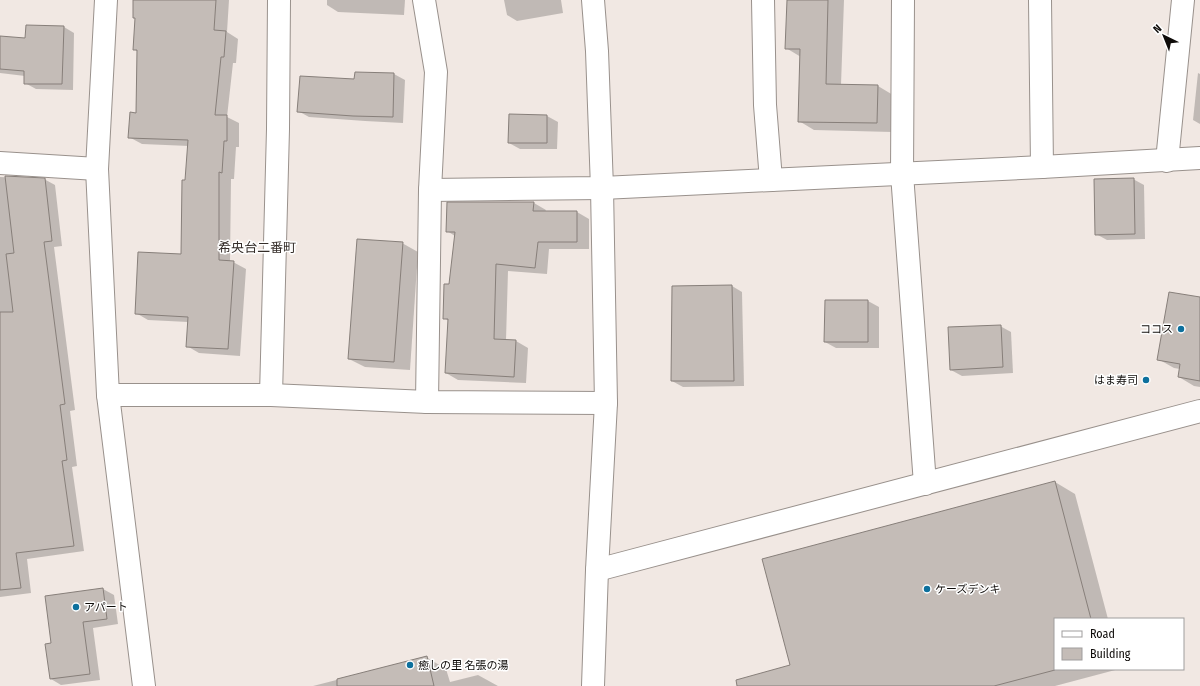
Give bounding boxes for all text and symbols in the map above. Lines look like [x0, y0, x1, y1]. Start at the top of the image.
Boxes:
north arrow [1144, 16, 1184, 56]
text: N [1151, 22, 1164, 36]
district label: 希央台二番町 [218, 240, 296, 255]
place label: ココス [1140, 323, 1173, 336]
marker: ココス [1176, 324, 1186, 334]
place label: はま寿司 [1094, 374, 1138, 387]
marker: はま寿司 [1141, 375, 1151, 385]
place label: ケーズデンキ [935, 583, 1000, 596]
marker: ケーズデンキ [922, 584, 932, 594]
place label: アパート [84, 601, 128, 614]
marker: アパート [71, 602, 81, 612]
legend [1054, 618, 1184, 670]
text: Road [1090, 627, 1115, 641]
text: Building [1090, 647, 1131, 661]
place label: 癒しの里 名張の湯 [418, 659, 509, 672]
marker: 癒しの里 名張の湯 [405, 660, 415, 670]

